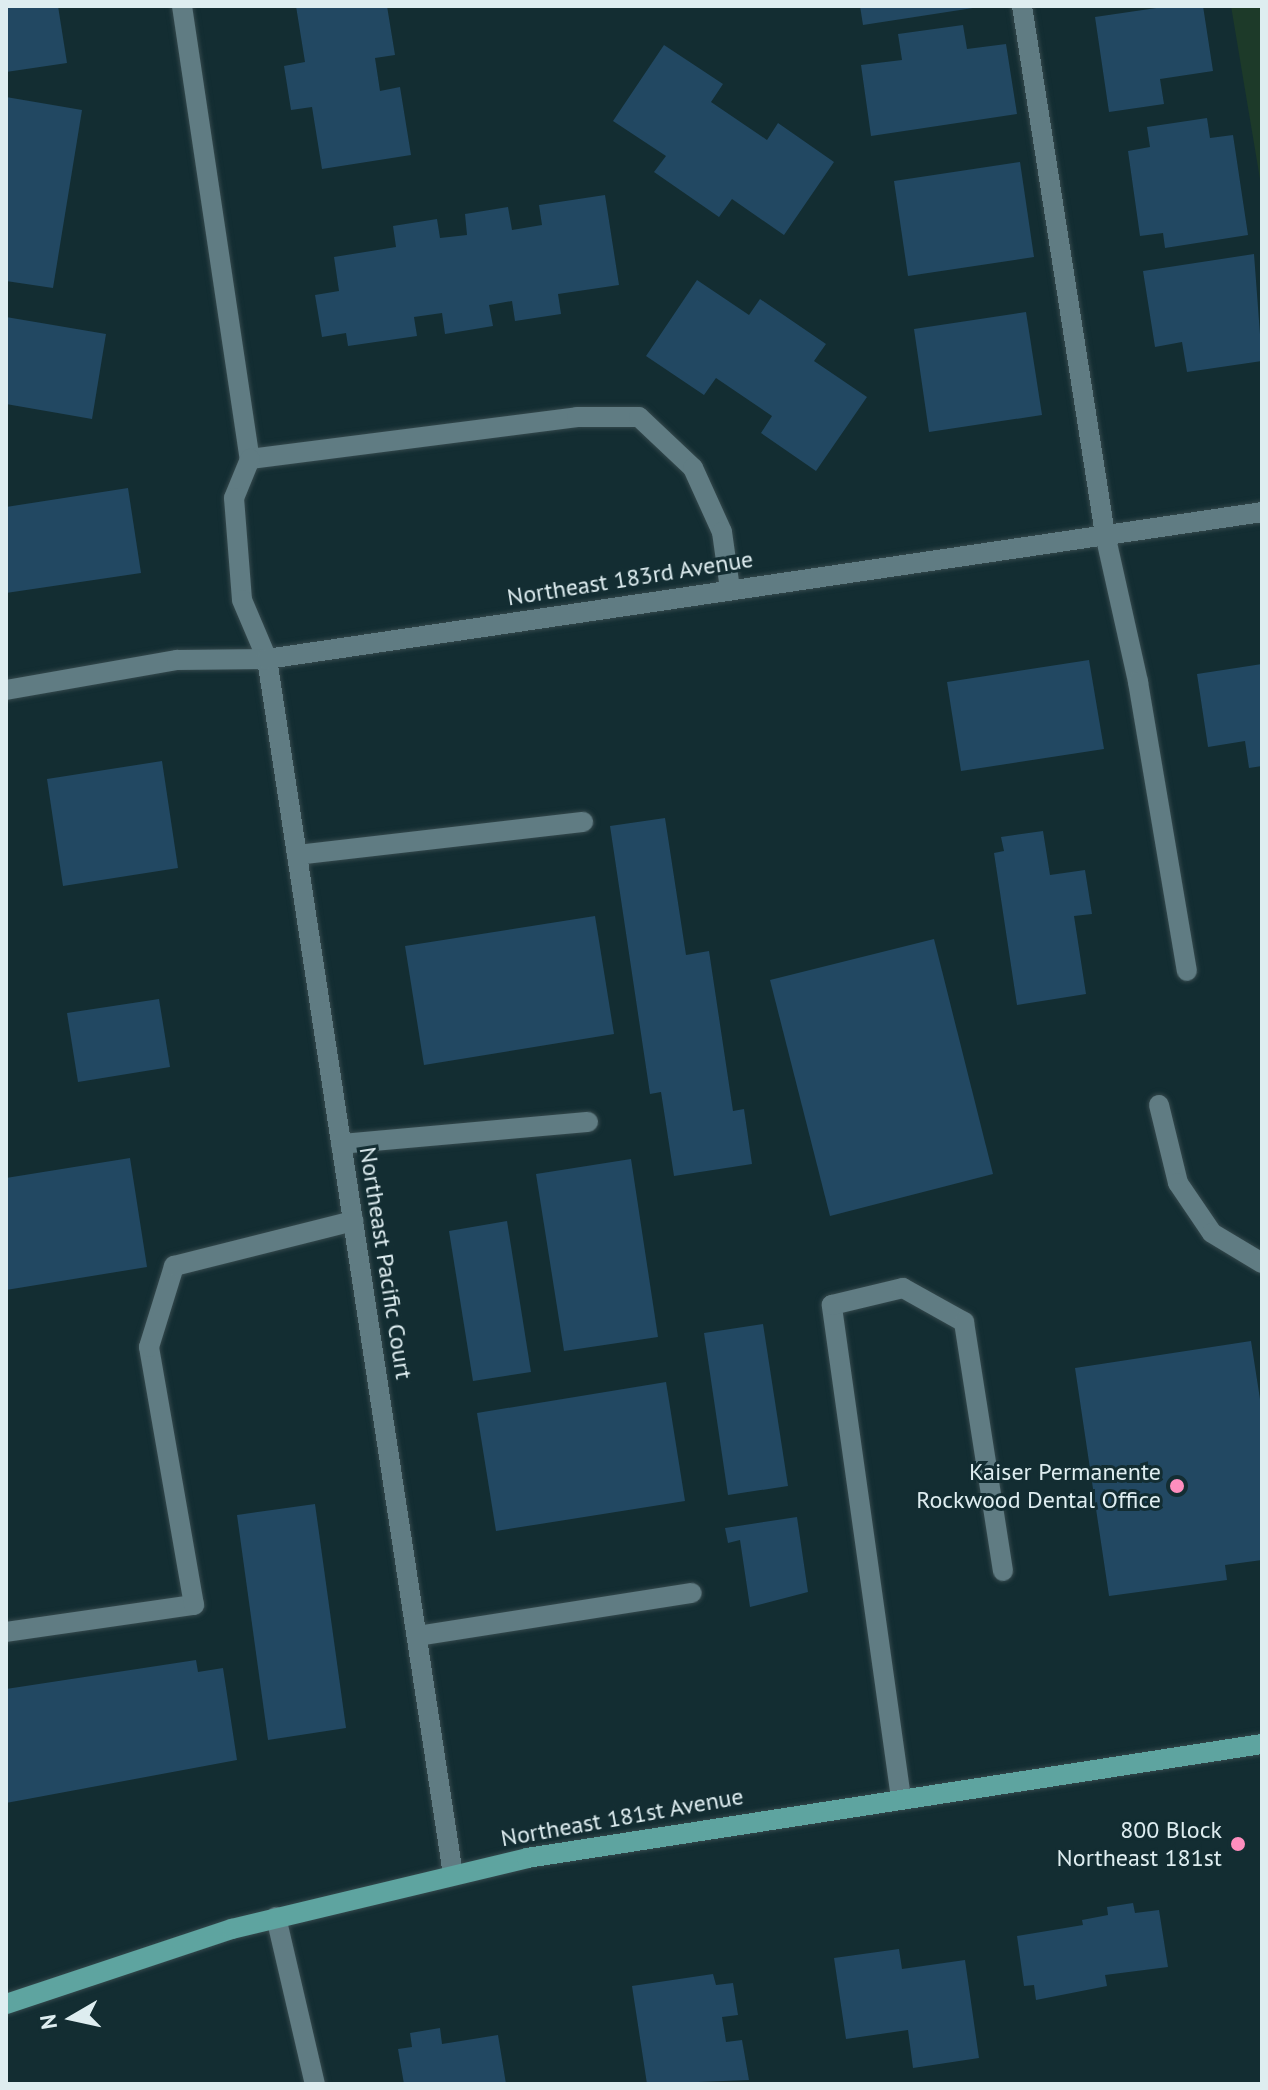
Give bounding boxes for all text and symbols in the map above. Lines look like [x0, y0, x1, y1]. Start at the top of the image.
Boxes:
street label: Northeast 183rd Avenue [504, 544, 756, 612]
street label: Northeast Pacific Court [353, 1144, 419, 1382]
place label: Kaiser Permanente Rockwood Dental Office [916, 1458, 1161, 1514]
marker: Kaiser Permanente Rockwood Dental Office [1168, 1477, 1186, 1495]
street label: Northeast 181st Avenue [498, 1781, 746, 1853]
place label: 800 Block Northeast 181st [1057, 1816, 1222, 1872]
marker: 800 Block Northeast 181st [1229, 1835, 1247, 1853]
north arrow [32, 1978, 112, 2058]
text: N [33, 2012, 63, 2031]

